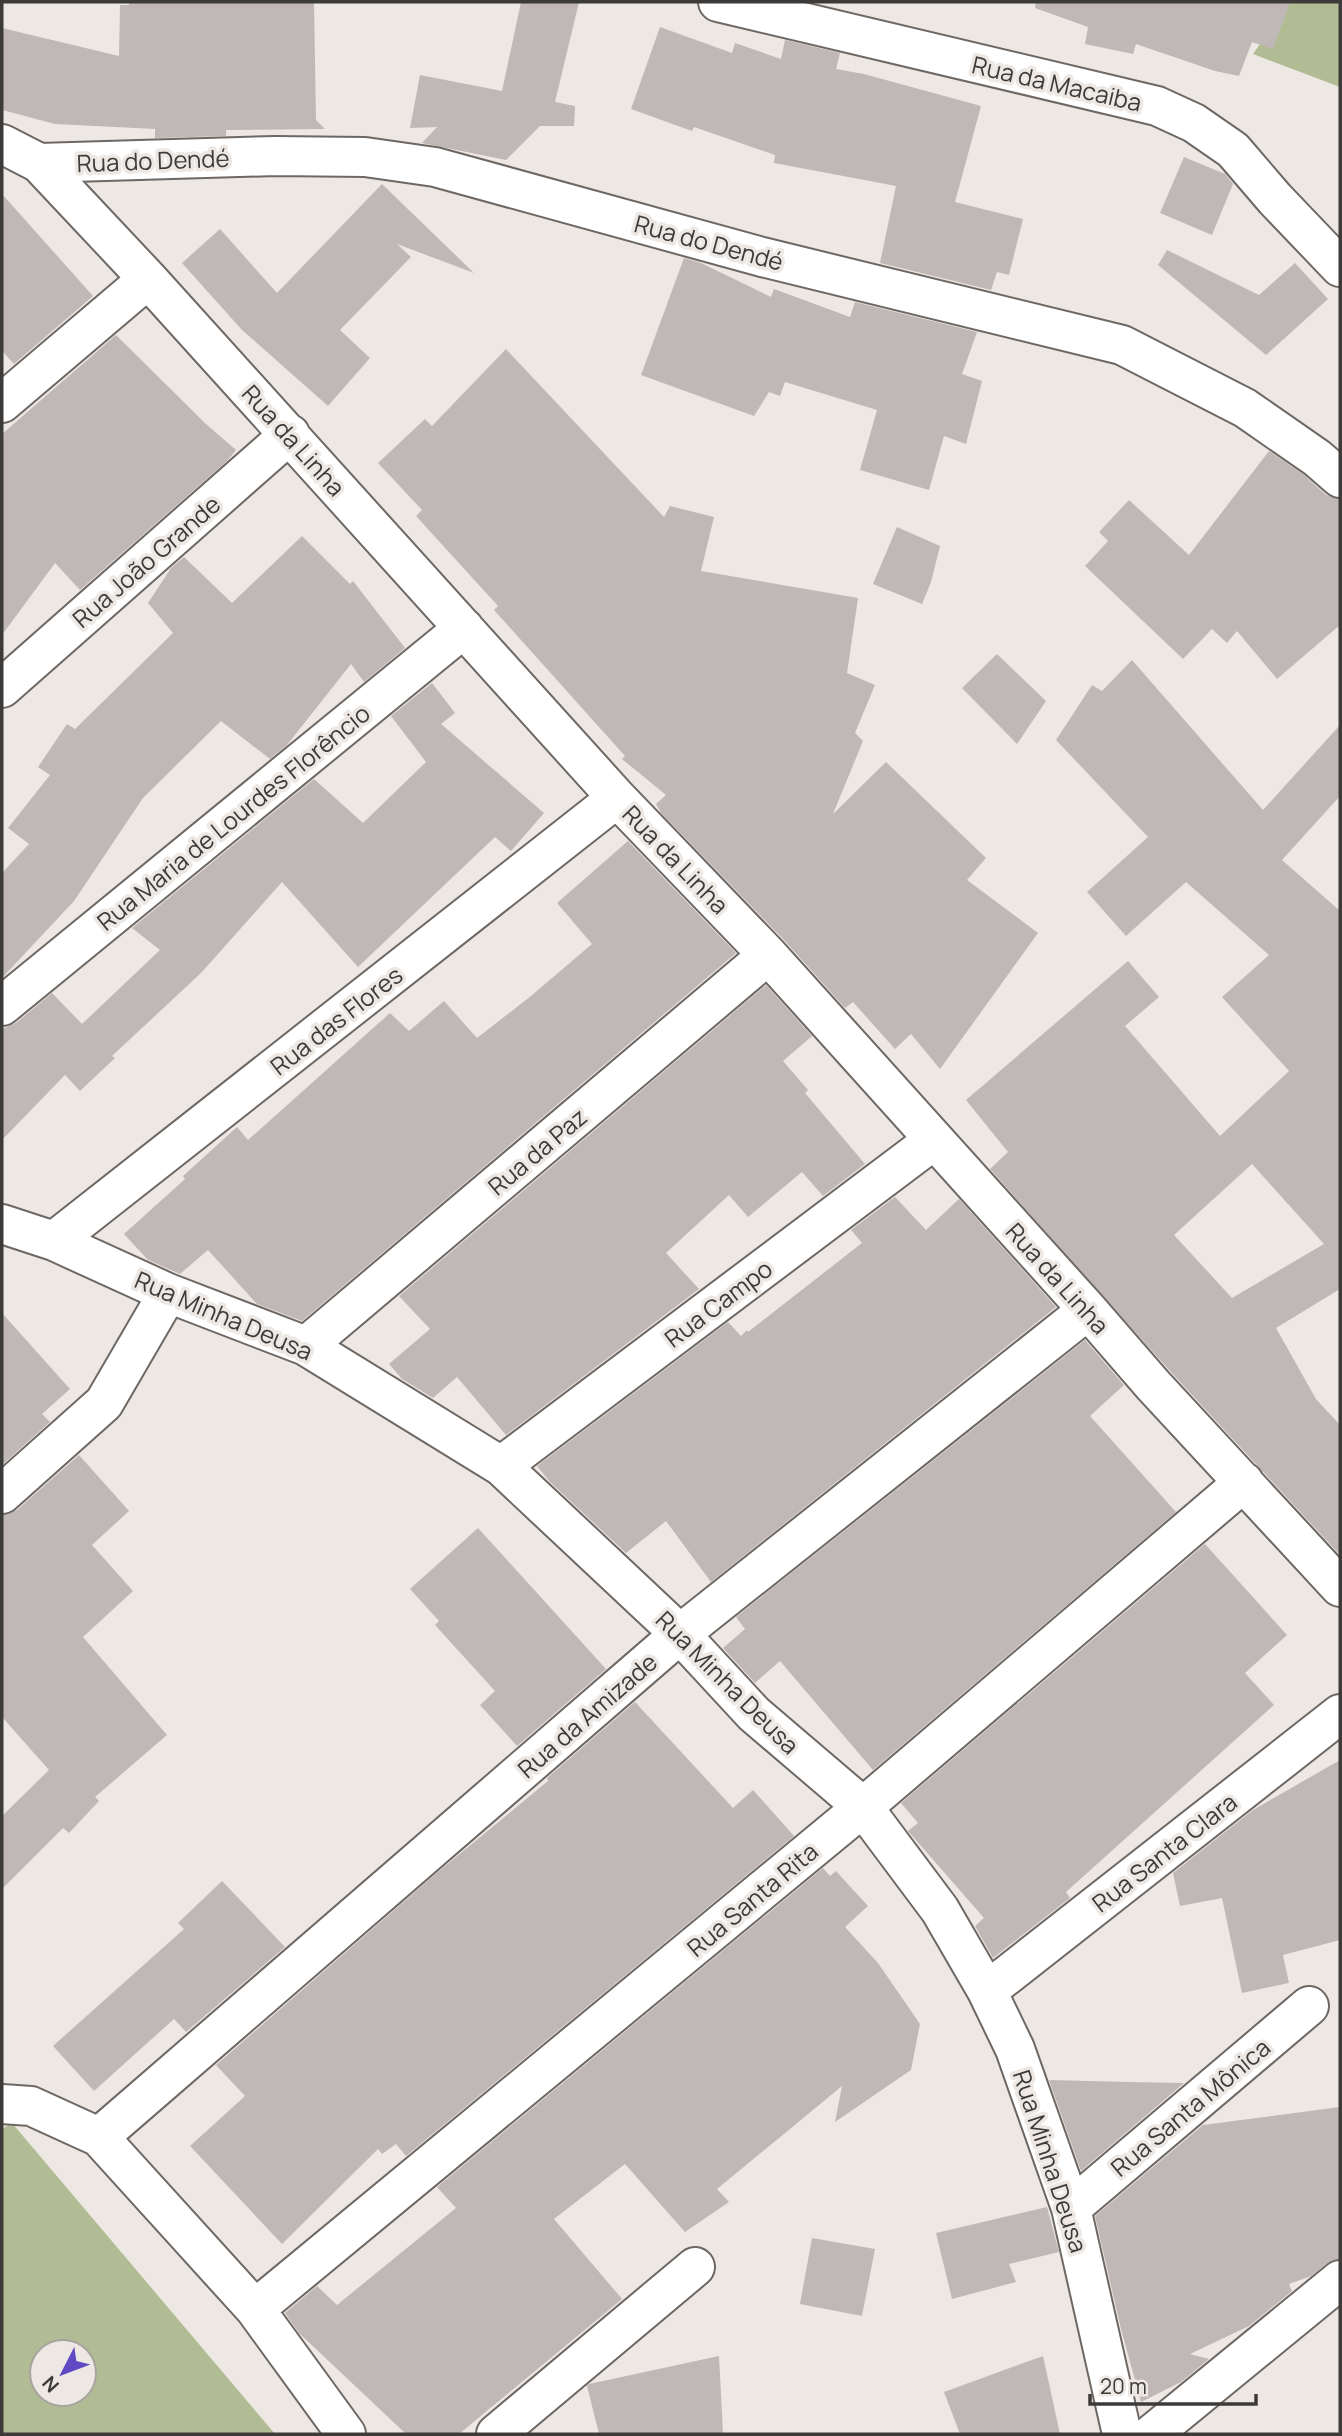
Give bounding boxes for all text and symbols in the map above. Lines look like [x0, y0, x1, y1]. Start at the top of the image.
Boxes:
street label: Rua da Macaiba [969, 47, 1145, 119]
street label: Rua do Dendé [76, 141, 230, 179]
street label: Rua do Dendé [631, 206, 787, 278]
street label: Rua da Linha [235, 377, 353, 503]
street label: Rua João Grande [65, 488, 227, 634]
street label: Rua Maria de Lourdes Florêncio [90, 696, 376, 938]
street label: Rua da Linha [616, 797, 736, 921]
street label: Rua das Flores [263, 958, 409, 1082]
street label: Rua da Paz [480, 1100, 594, 1202]
street label: Rua da Linha [999, 1215, 1117, 1341]
street label: Rua Campo [657, 1252, 779, 1354]
street label: Rua Minha Deusa [130, 1263, 318, 1367]
street label: Rua Minha Deusa [649, 1603, 807, 1761]
street label: Rua da Amizade [510, 1645, 664, 1785]
street label: Rua Santa Clara [1085, 1785, 1243, 1919]
street label: Rua Santa Rita [680, 1835, 824, 1963]
street label: Rua Santa Mônica [1103, 2031, 1277, 2183]
street label: Rua Minha Deusa [1006, 2065, 1096, 2257]
north arrow [28, 2338, 98, 2408]
scale bar [1090, 2362, 1256, 2406]
text: N [36, 2371, 65, 2398]
text: 20 m [1100, 2372, 1147, 2400]

